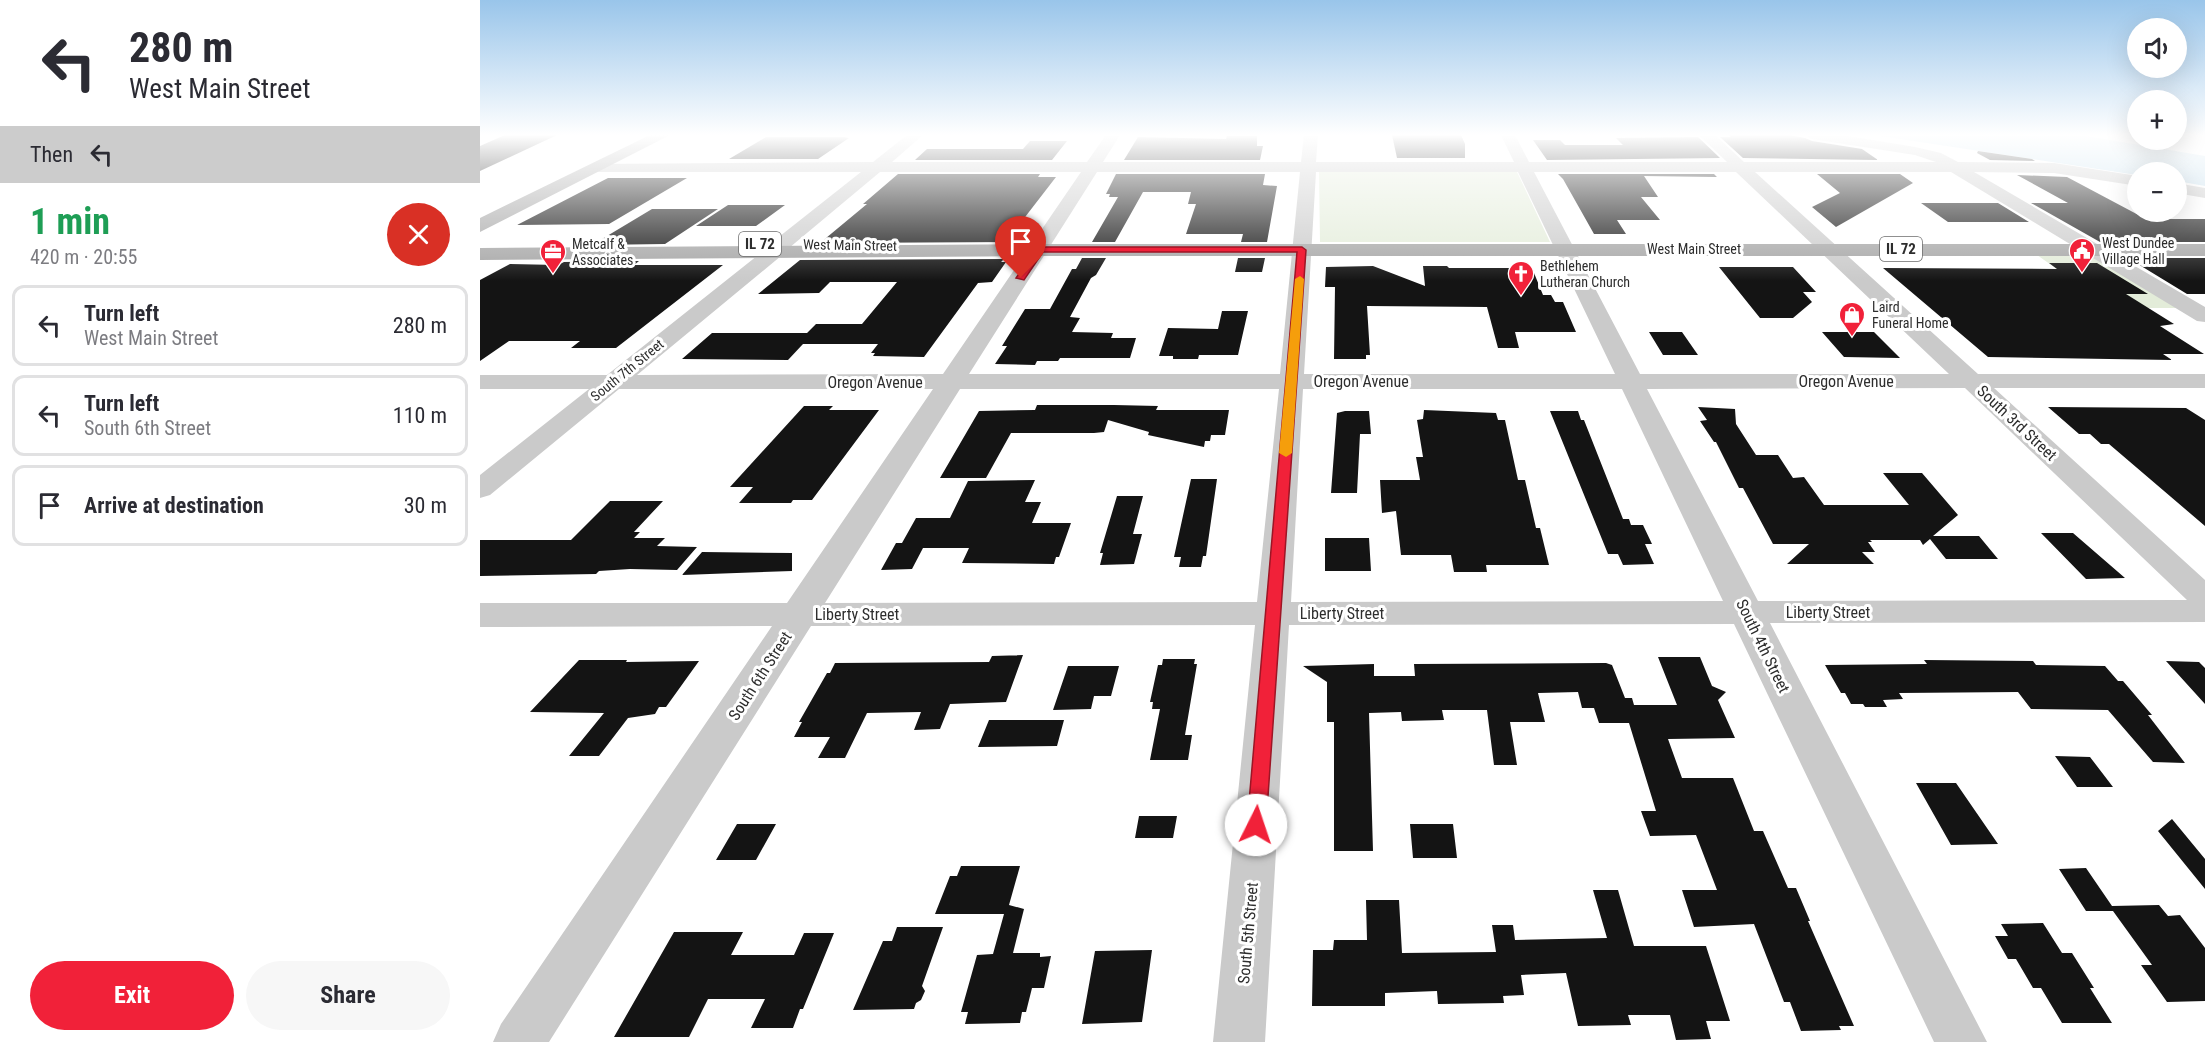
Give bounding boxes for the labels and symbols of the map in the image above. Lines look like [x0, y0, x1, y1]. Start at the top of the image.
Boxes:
pin [995, 216, 1046, 278]
road number: IL 72 [739, 232, 781, 256]
place label: West Dundee Village Hall [2102, 235, 2175, 267]
place label: Metcalf & Associates [572, 236, 633, 268]
street label: West Main Street [803, 236, 897, 254]
public building icon: West Dundee Village Hall [2067, 236, 2097, 274]
office icon: Metcalf & Associates [538, 237, 568, 275]
road number: IL 72 [1880, 237, 1922, 261]
street label: West Main Street [1647, 241, 1741, 257]
place label: Bethlehem Lutheran Church [1540, 258, 1630, 290]
church icon: Bethlehem Lutheran Church [1506, 259, 1536, 297]
place label: Laird Funeral Home [1872, 299, 1949, 331]
shop icon: Laird Funeral Home [1837, 300, 1867, 338]
street label: South 7th Street [587, 336, 667, 404]
street label: Oregon Avenue [1313, 372, 1409, 391]
street label: Oregon Avenue [1798, 372, 1894, 391]
street label: Oregon Avenue [827, 373, 923, 392]
street label: South 3rd Street [1973, 381, 2061, 465]
street label: South 4th Street [1732, 596, 1794, 696]
street label: Liberty Street [1786, 603, 1871, 622]
street label: Liberty Street [1300, 604, 1385, 623]
street label: Liberty Street [815, 605, 900, 624]
street label: South 6th Street [724, 628, 796, 724]
position arrow [1224, 793, 1288, 857]
street label: South 5th Street [1234, 881, 1262, 984]

